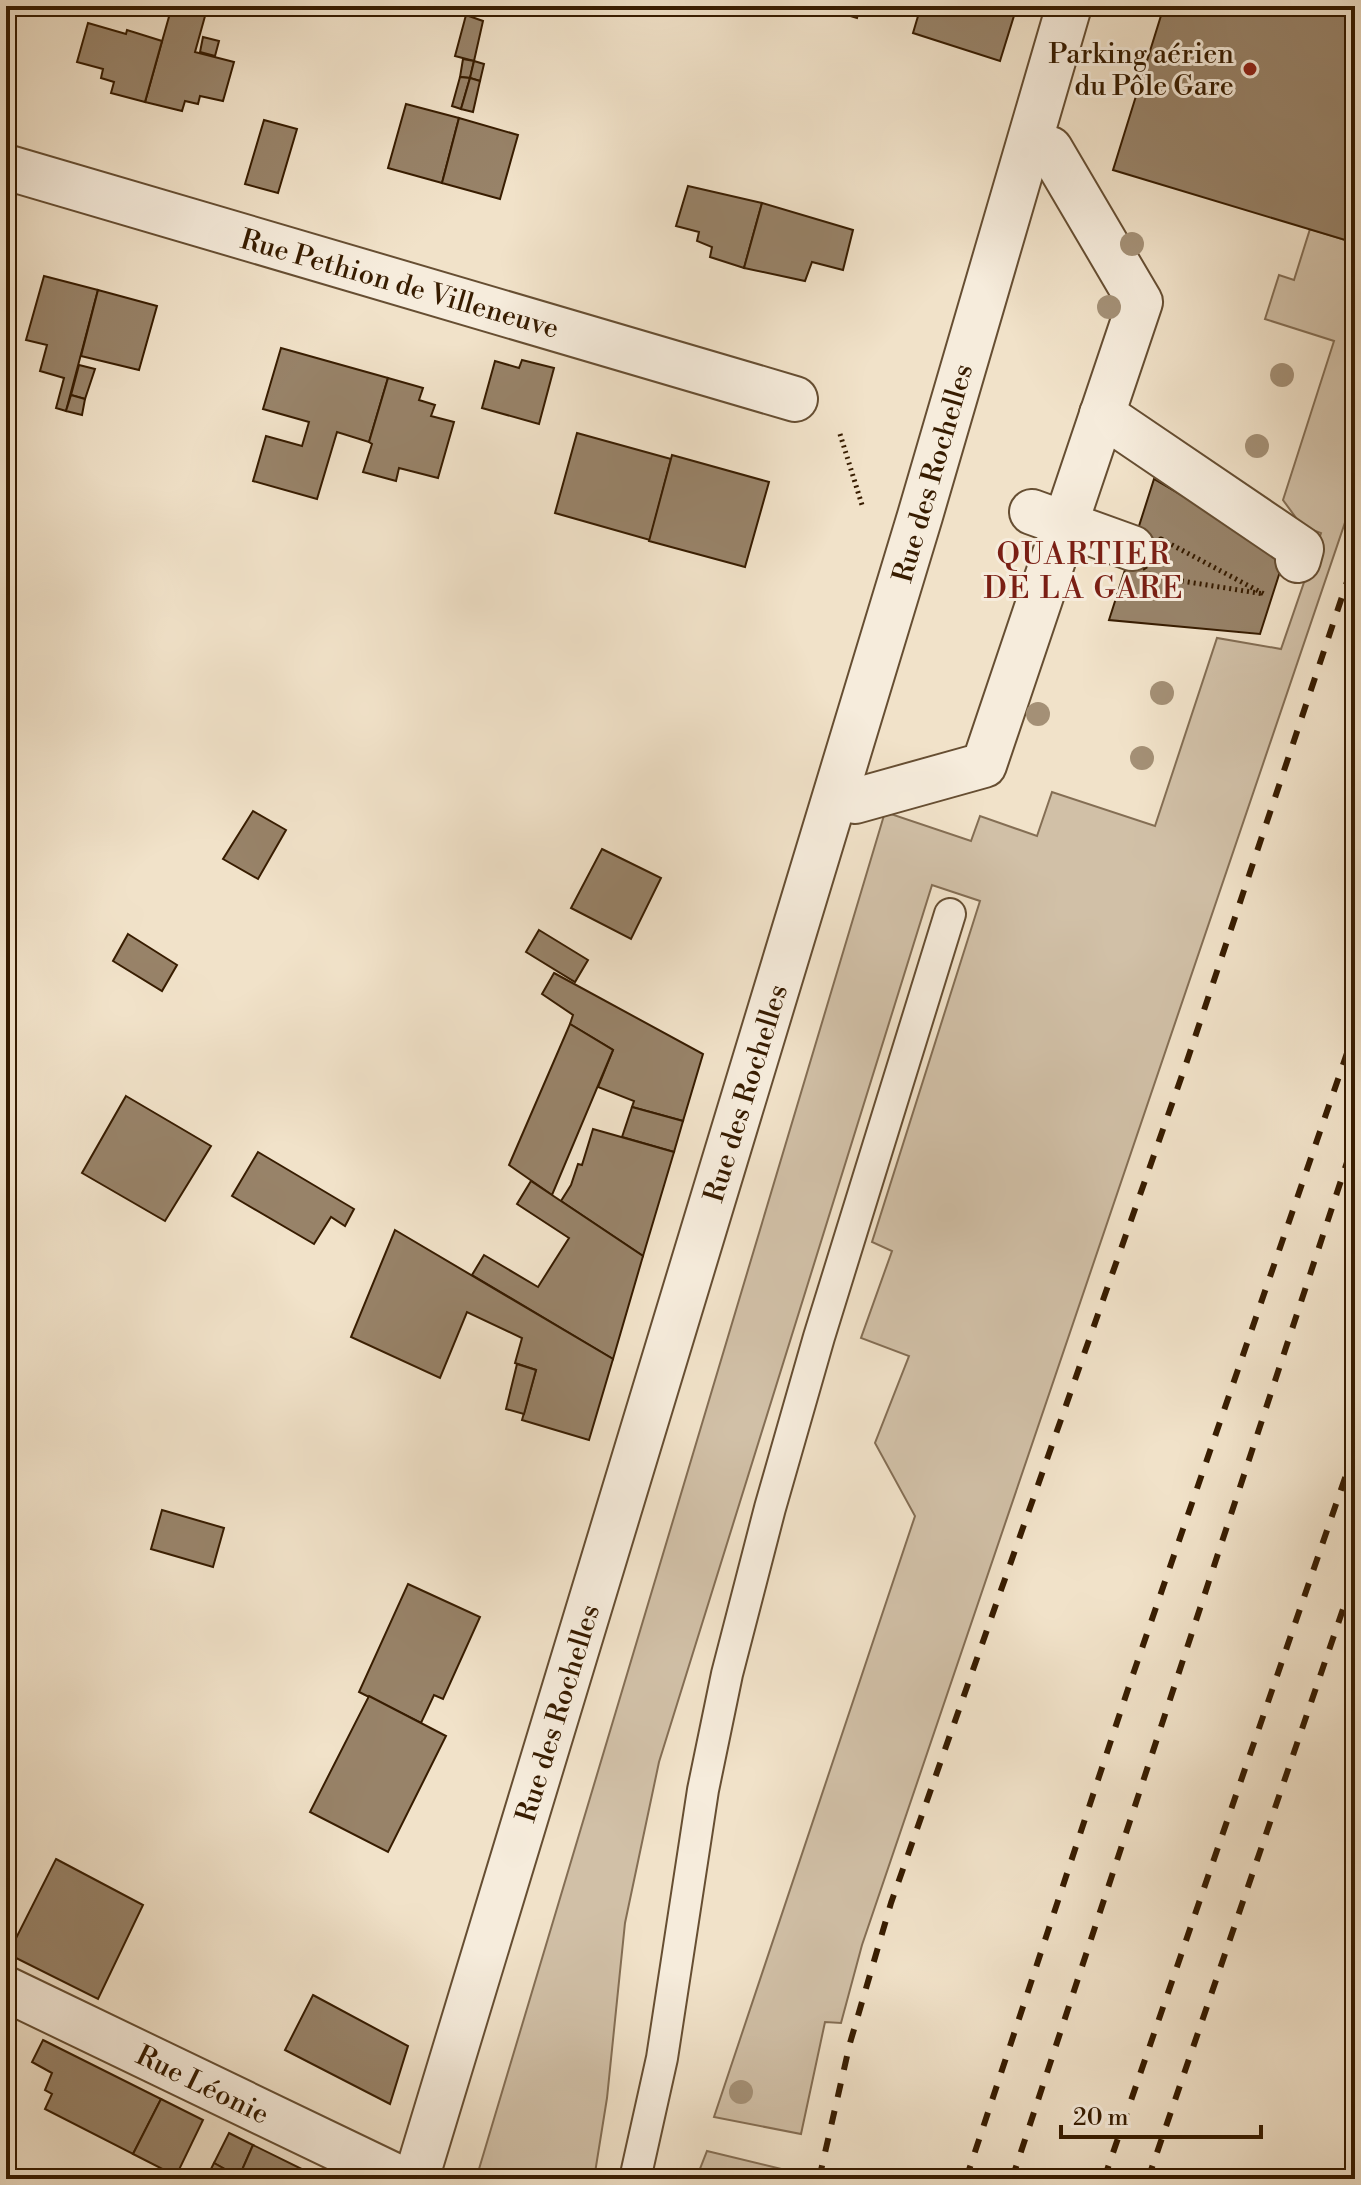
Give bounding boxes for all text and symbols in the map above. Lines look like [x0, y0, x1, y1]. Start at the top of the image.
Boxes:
place label: Parking aérien du Pôle Gare [1049, 37, 1234, 104]
marker: Parking aérien du Pôle Gare [1241, 60, 1259, 78]
street label: Rue Pethion de Villeneuve [236, 222, 563, 347]
street label: Rue des Rochelles [885, 360, 981, 587]
district label: QUARTIER DE LA GARE [984, 536, 1184, 608]
street label: Rue des Rochelles [697, 980, 796, 1207]
street label: Rue des Rochelles [509, 1600, 608, 1827]
street label: Rue Léonie [130, 2038, 275, 2133]
scale bar [1061, 2089, 1261, 2139]
text: 20 m [1073, 2103, 1129, 2133]

